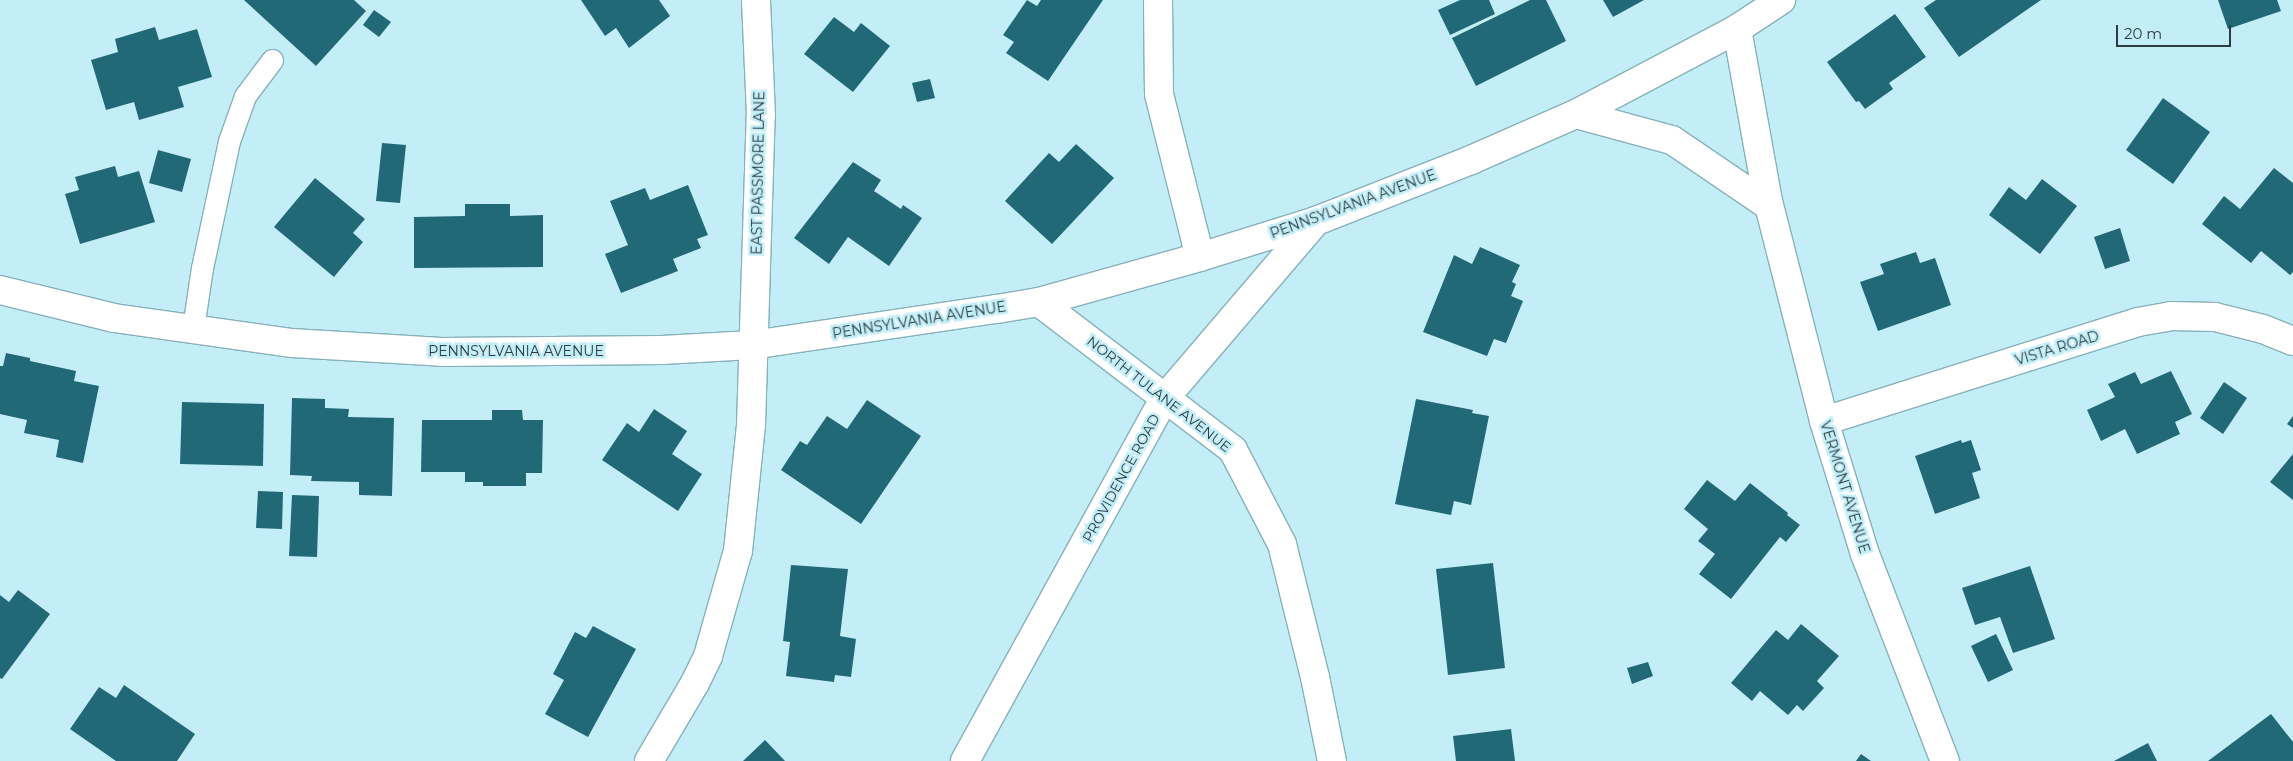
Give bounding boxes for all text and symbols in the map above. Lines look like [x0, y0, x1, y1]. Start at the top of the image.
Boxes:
scale bar [2118, 15, 2233, 47]
text: 20 m [2124, 24, 2162, 43]
street label: EAST PASSMORE LANE [748, 91, 768, 255]
street label: PENNSYLVANIA AVENUE [1268, 166, 1438, 242]
street label: PENNSYLVANIA AVENUE [831, 298, 1007, 342]
street label: VISTA ROAD [2013, 327, 2101, 369]
street label: NORTH TULANE AVENUE [1084, 333, 1234, 455]
street label: PENNSYLVANIA AVENUE [428, 343, 604, 359]
street label: PROVIDENCE ROAD [1079, 411, 1163, 545]
street label: VERMONT AVENUE [1817, 419, 1873, 555]

